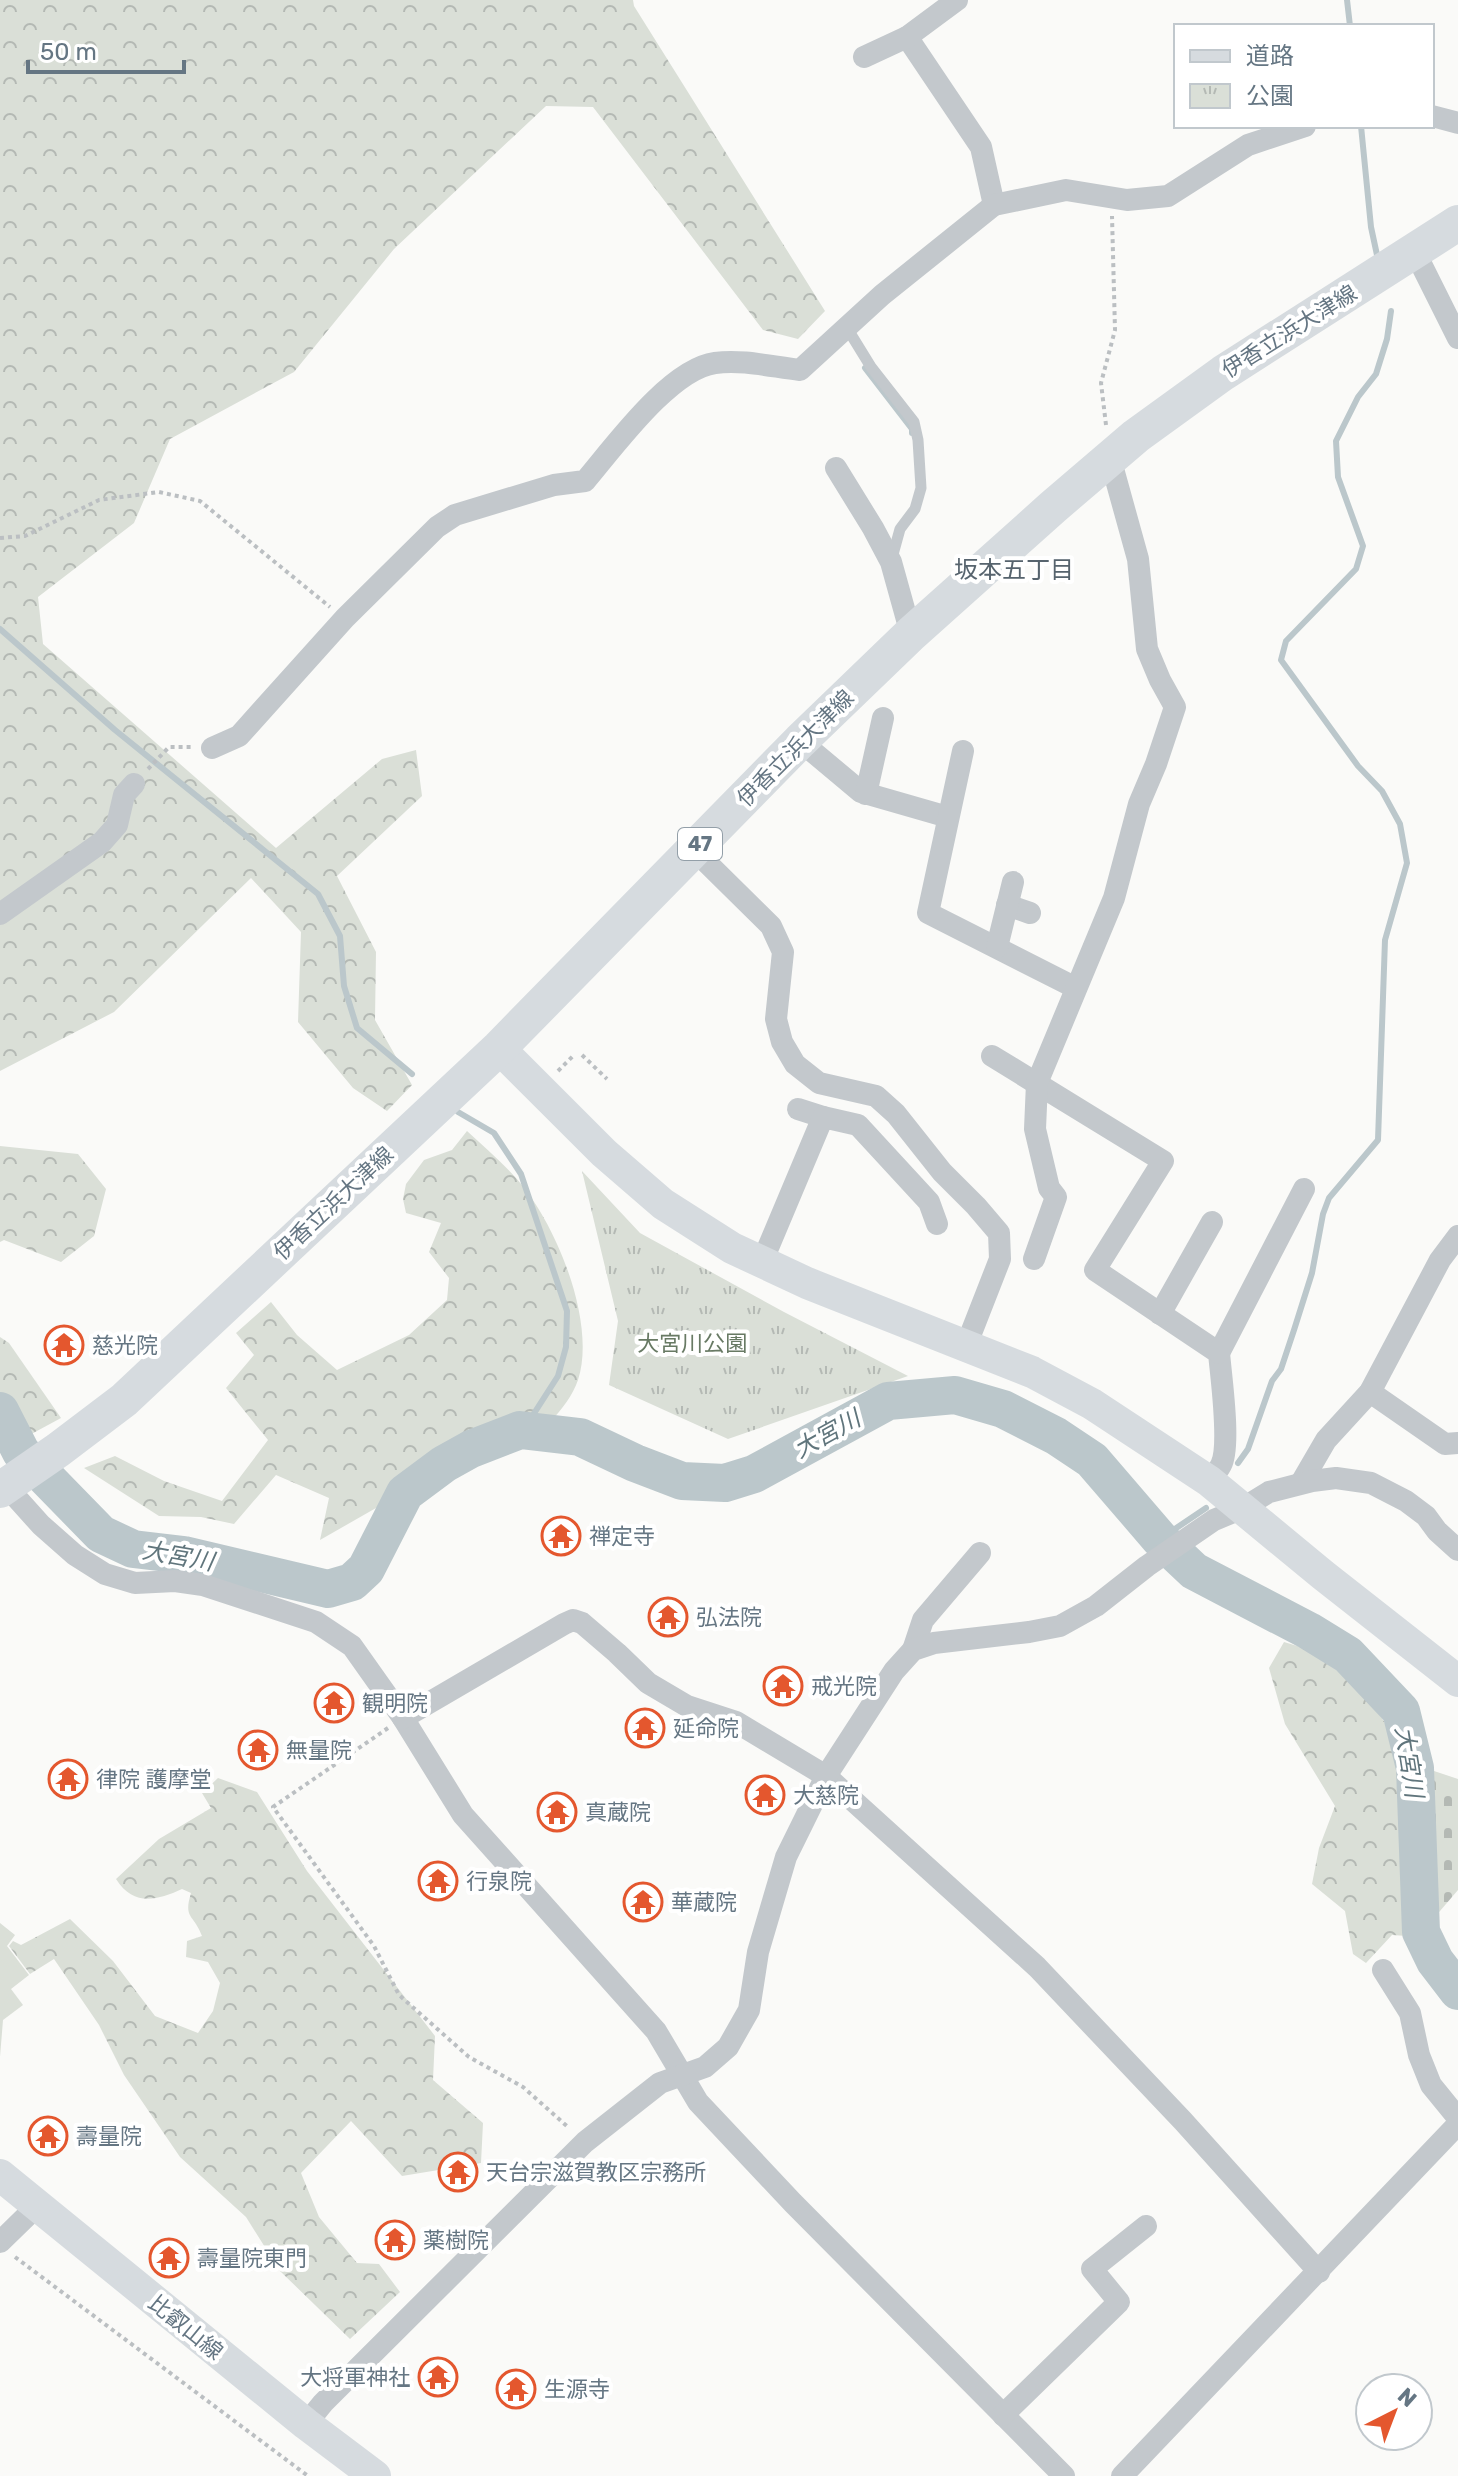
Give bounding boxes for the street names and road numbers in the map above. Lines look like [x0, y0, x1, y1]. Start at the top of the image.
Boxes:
street label: 伊香立浜大津線 [1217, 279, 1362, 384]
street label: 伊香立浜大津線 [731, 684, 859, 812]
road number: 47 [678, 828, 722, 860]
street label: 伊香立浜大津線 [268, 1141, 399, 1266]
street label: 比叡山線 [143, 2289, 228, 2366]

